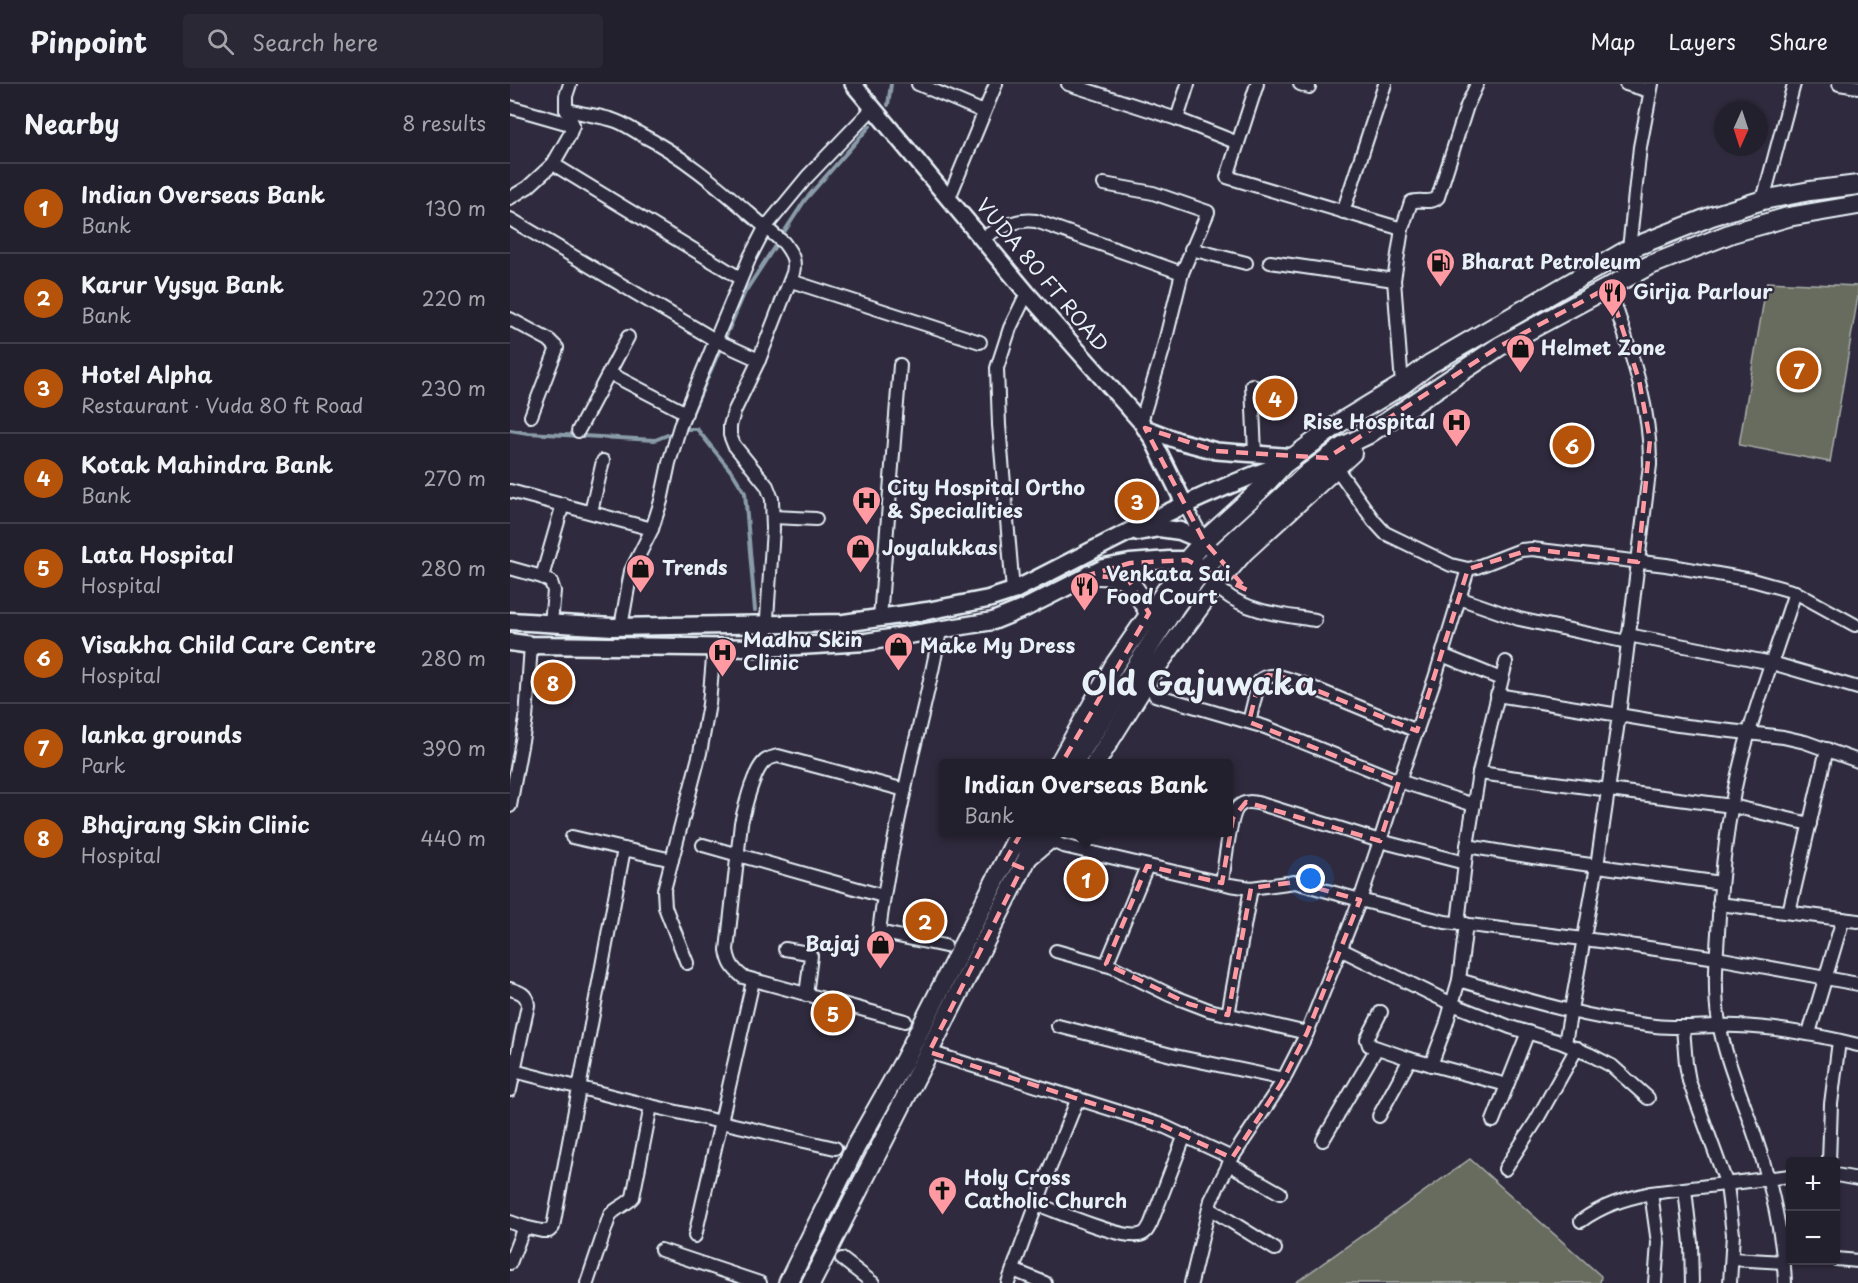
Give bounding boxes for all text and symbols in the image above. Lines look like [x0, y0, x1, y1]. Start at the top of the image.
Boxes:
search box [183, 14, 603, 68]
text: Pinpoint [30, 20, 147, 63]
icon: search [204, 25, 237, 58]
text: Search here [252, 25, 378, 58]
text: Map [1591, 25, 1635, 57]
text: Layers [1668, 25, 1736, 57]
text: Share [1769, 25, 1828, 57]
north arrow [1714, 102, 1768, 156]
text: Nearby [24, 104, 119, 143]
text: 8 results [402, 108, 486, 138]
text: Indian Overseas Bank [81, 177, 325, 210]
street label: VUDA 80 FT ROAD [969, 191, 1116, 358]
text: 1 [39, 193, 48, 223]
text: 130 m [426, 193, 486, 223]
text: Bank [81, 210, 131, 240]
fuel station icon: Bharat Petroleum [1424, 246, 1456, 288]
place label: Bharat Petroleum [1461, 246, 1641, 276]
text: Karur Vysya Bank [81, 267, 284, 300]
restaurant icon: Girija Parlour [1596, 276, 1628, 318]
place label: Girija Parlour [1633, 276, 1773, 306]
text: 2 [36, 283, 51, 313]
text: 220 m [422, 283, 486, 313]
text: Bank [81, 300, 131, 330]
shop icon: Helmet Zone [1504, 332, 1536, 374]
place label: Helmet Zone [1541, 332, 1666, 362]
pin: 7 [1780, 348, 1818, 392]
text: Hotel Alpha [81, 357, 212, 390]
text: 3 [37, 373, 50, 403]
text: 230 m [421, 373, 486, 403]
pin: 4 [1256, 376, 1294, 420]
text: Restaurant · Vuda 80 ft Road [81, 390, 363, 420]
place label: Rise Hospital [1303, 406, 1435, 436]
hospital icon: Rise Hospital [1440, 406, 1472, 448]
pin: 6 [1552, 422, 1592, 468]
text: Kotak Mahindra Bank [81, 447, 333, 480]
text: 4 [37, 463, 50, 493]
text: 270 m [423, 463, 486, 493]
place label: City Hospital Ortho & Specialities [887, 472, 1085, 525]
pin: 3 [1118, 478, 1156, 524]
text: Bank [81, 480, 131, 510]
hospital icon: City Hospital Ortho & Specialities [850, 484, 882, 526]
shop icon: Joyalukkas [845, 532, 877, 574]
place label: Joyalukkas [882, 532, 998, 562]
text: Lata Hospital [81, 537, 234, 570]
shop icon: Trends [625, 552, 657, 594]
place label: Trends [662, 552, 728, 582]
text: 5 [37, 553, 50, 583]
text: 280 m [421, 553, 486, 583]
place label: Venkata Sai Food Court [1106, 558, 1231, 611]
text: Hospital [81, 570, 161, 600]
restaurant icon: Venkata Sai Food Court [1069, 570, 1101, 612]
place label: Madhu Skin Clinic [743, 624, 863, 677]
text: Visakha Child Care Centre [81, 627, 376, 660]
shop icon: Make My Dress [883, 630, 915, 672]
place label: Make My Dress [920, 630, 1075, 660]
hospital icon: Madhu Skin Clinic [706, 636, 738, 678]
text: 6 [36, 643, 51, 673]
text: 280 m [421, 643, 486, 673]
district label: Old Gajuwaka [1081, 658, 1317, 706]
text: Hospital [81, 660, 161, 690]
pin: 8 [534, 660, 573, 704]
text: lanka grounds [81, 717, 242, 750]
text: 7 [38, 733, 49, 763]
text: 390 m [422, 733, 486, 763]
text: Park [81, 750, 126, 780]
popup [939, 759, 1233, 837]
text: Indian Overseas Bank [964, 767, 1208, 800]
text: Bank [964, 800, 1014, 830]
text: Bhajrang Skin Clinic [81, 807, 310, 840]
text: 8 [37, 823, 50, 853]
text: 440 m [421, 823, 486, 853]
text: Hospital [81, 840, 161, 870]
pin: 1 [1066, 856, 1106, 902]
your location [1296, 864, 1325, 893]
pin: 2 [906, 898, 944, 944]
place label: Bajaj [805, 928, 860, 958]
shop icon: Bajaj [865, 928, 897, 970]
pin: 5 [814, 990, 852, 1036]
map controls [1786, 1157, 1840, 1265]
button: + [1786, 1157, 1840, 1211]
place label: Holy Cross Catholic Church [964, 1162, 1127, 1215]
church icon: Holy Cross Catholic Church [927, 1174, 959, 1216]
button: − [1786, 1211, 1840, 1265]

